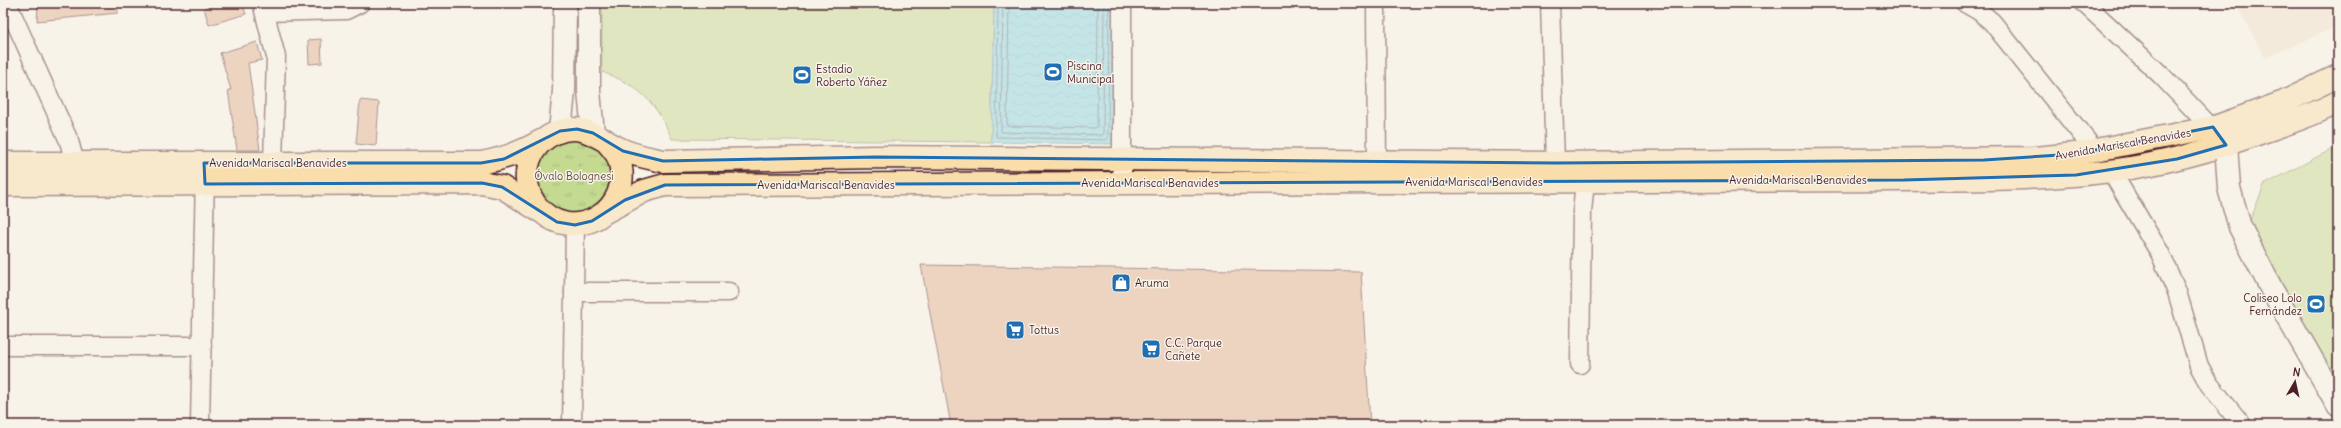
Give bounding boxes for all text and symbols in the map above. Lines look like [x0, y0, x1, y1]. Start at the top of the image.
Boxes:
place label: Piscina Municipal [1067, 59, 1114, 86]
sports icon: Piscina Municipal [1042, 61, 1064, 83]
place label: Estadio Roberto Yáñez [816, 62, 887, 89]
sports icon: Estadio Roberto Yáñez [791, 64, 813, 86]
street label: Avenida Mariscal Benavides [2054, 125, 2192, 163]
street label: Avenida Mariscal Benavides [209, 156, 347, 170]
park label: Óvalo Bolognesi [534, 168, 614, 183]
street label: Avenida Mariscal Benavides [1729, 173, 1867, 187]
street label: Avenida Mariscal Benavides [1405, 175, 1543, 189]
street label: Avenida Mariscal Benavides [1081, 176, 1219, 190]
street label: Avenida Mariscal Benavides [757, 178, 895, 192]
shop icon: Aruma [1110, 272, 1132, 294]
place label: Aruma [1135, 276, 1169, 290]
place label: Coliseo Lolo Fernández [2243, 291, 2302, 318]
sports icon: Coliseo Lolo Fernández [2305, 293, 2327, 315]
supermarket icon: Tottus [1004, 319, 1026, 341]
place label: Tottus [1029, 323, 1059, 337]
place label: C.C. Parque Cañete [1165, 336, 1222, 363]
supermarket icon: C.C. Parque Cañete [1140, 338, 1162, 360]
north arrow [2275, 362, 2315, 402]
text: N [2292, 365, 2301, 380]

